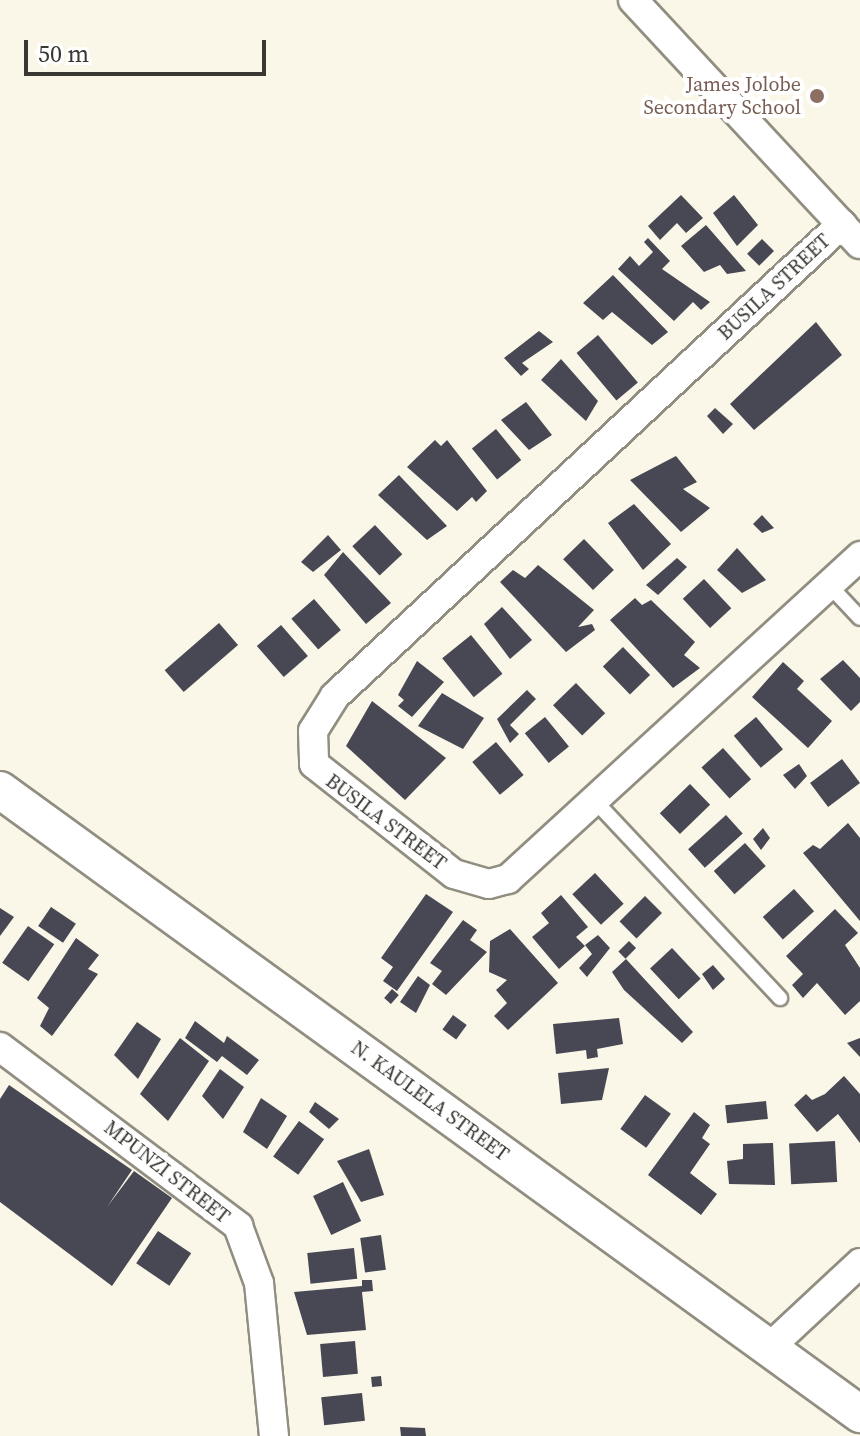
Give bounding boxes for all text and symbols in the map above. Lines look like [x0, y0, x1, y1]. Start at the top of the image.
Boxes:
scale bar [28, 24, 270, 74]
text: 50 m [38, 37, 89, 70]
place label: James Jolobe Secondary School [643, 72, 801, 119]
marker: James Jolobe Secondary School [808, 87, 826, 105]
street label: BUSILA STREET [713, 229, 835, 345]
street label: BUSILA STREET [321, 769, 451, 875]
street label: N. KAULELA STREET [346, 1036, 514, 1166]
street label: MPUNZI STREET [99, 1115, 235, 1229]

